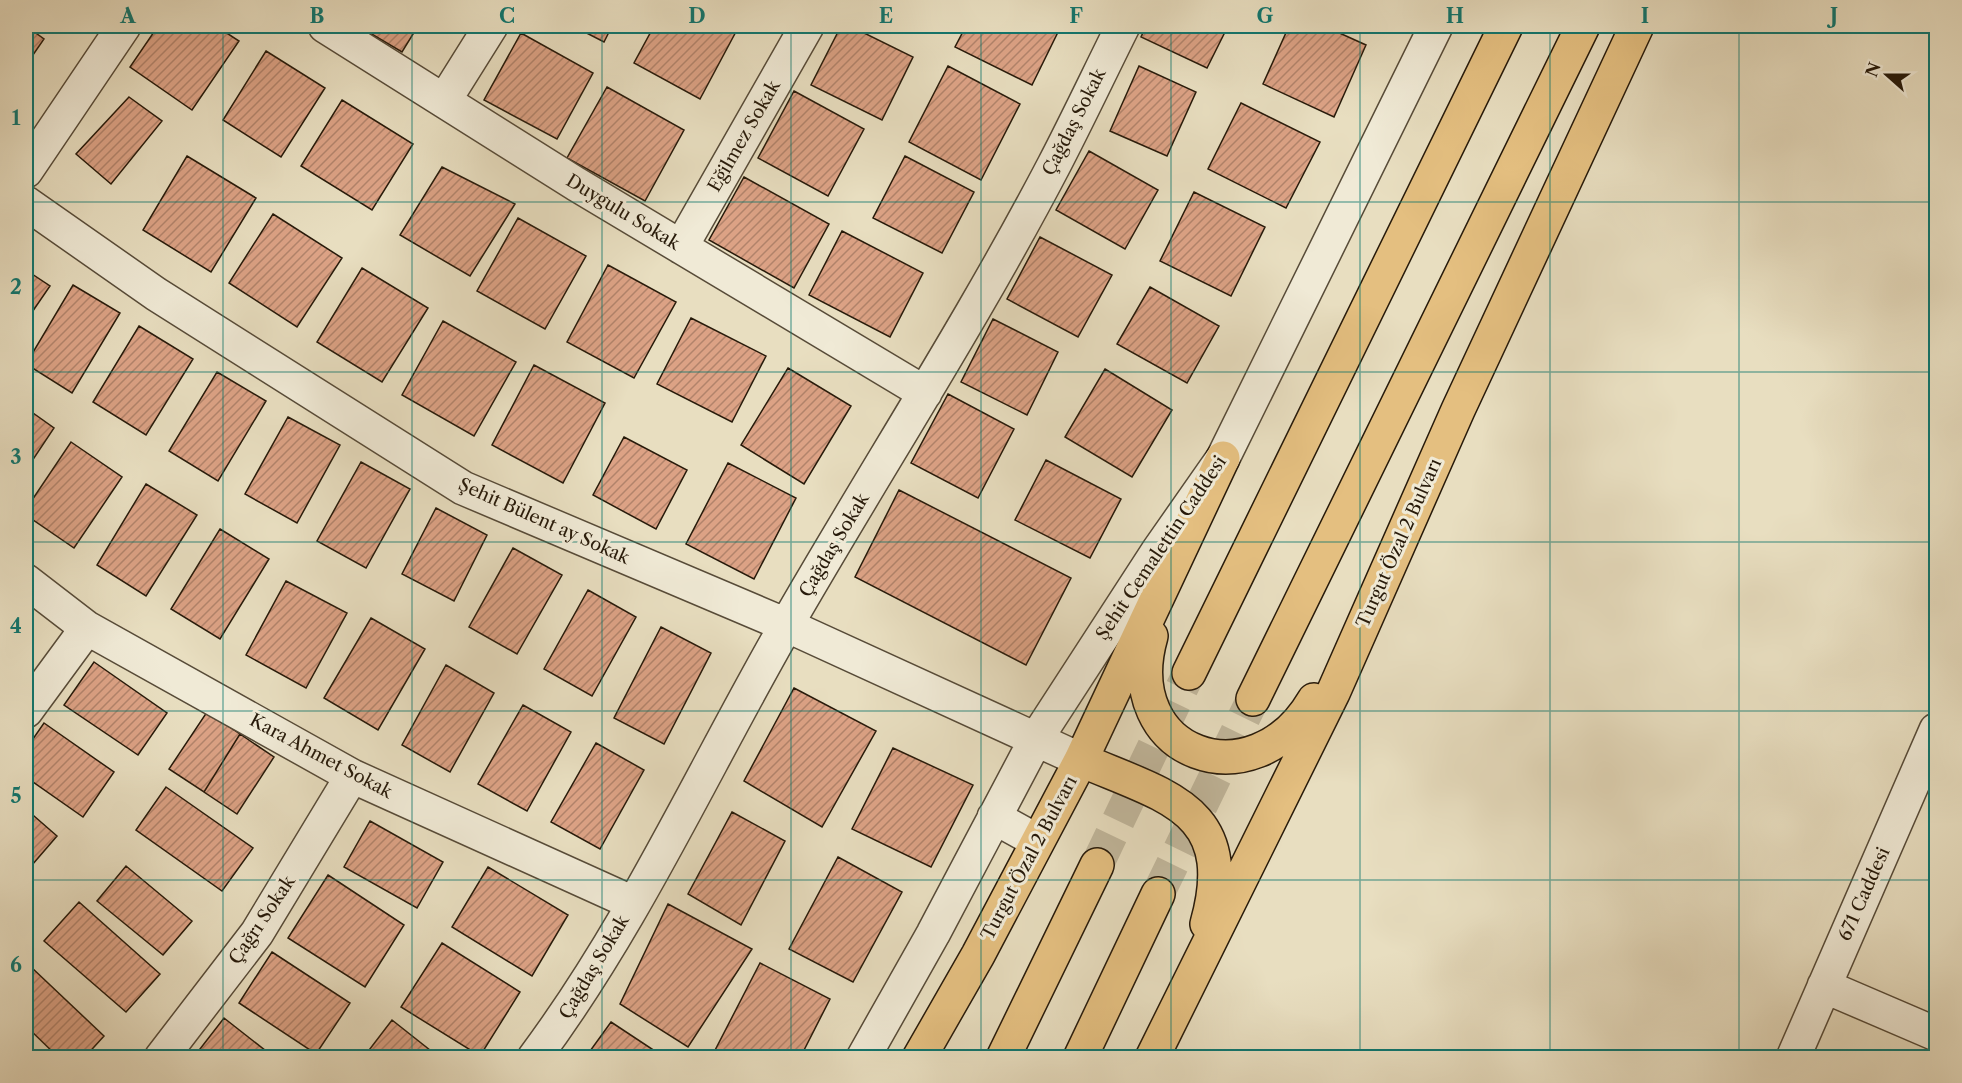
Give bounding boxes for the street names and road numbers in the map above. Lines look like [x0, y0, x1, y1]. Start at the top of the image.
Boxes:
street label: Çağdaş Sokak [1038, 63, 1111, 179]
street label: Eğilmez Sokak [703, 75, 786, 196]
street label: Duygulu Sokak [562, 169, 685, 255]
street label: Şehit Cemalettin Caddesi [1091, 451, 1231, 644]
street label: Turgut Özal 2 Bulvarı [1351, 454, 1446, 631]
street label: Şehit Bülent ay Sokak [455, 473, 634, 569]
street label: Çağdaş Sokak [794, 488, 874, 601]
street label: Kara Ahmet Sokak [246, 709, 398, 804]
street label: Turgut Özal 2 Bulvarı [975, 771, 1082, 944]
street label: 671 Caddesi [1834, 843, 1895, 944]
street label: Çağrı Sokak [224, 870, 301, 969]
street label: Çağdaş Sokak [554, 910, 634, 1023]

